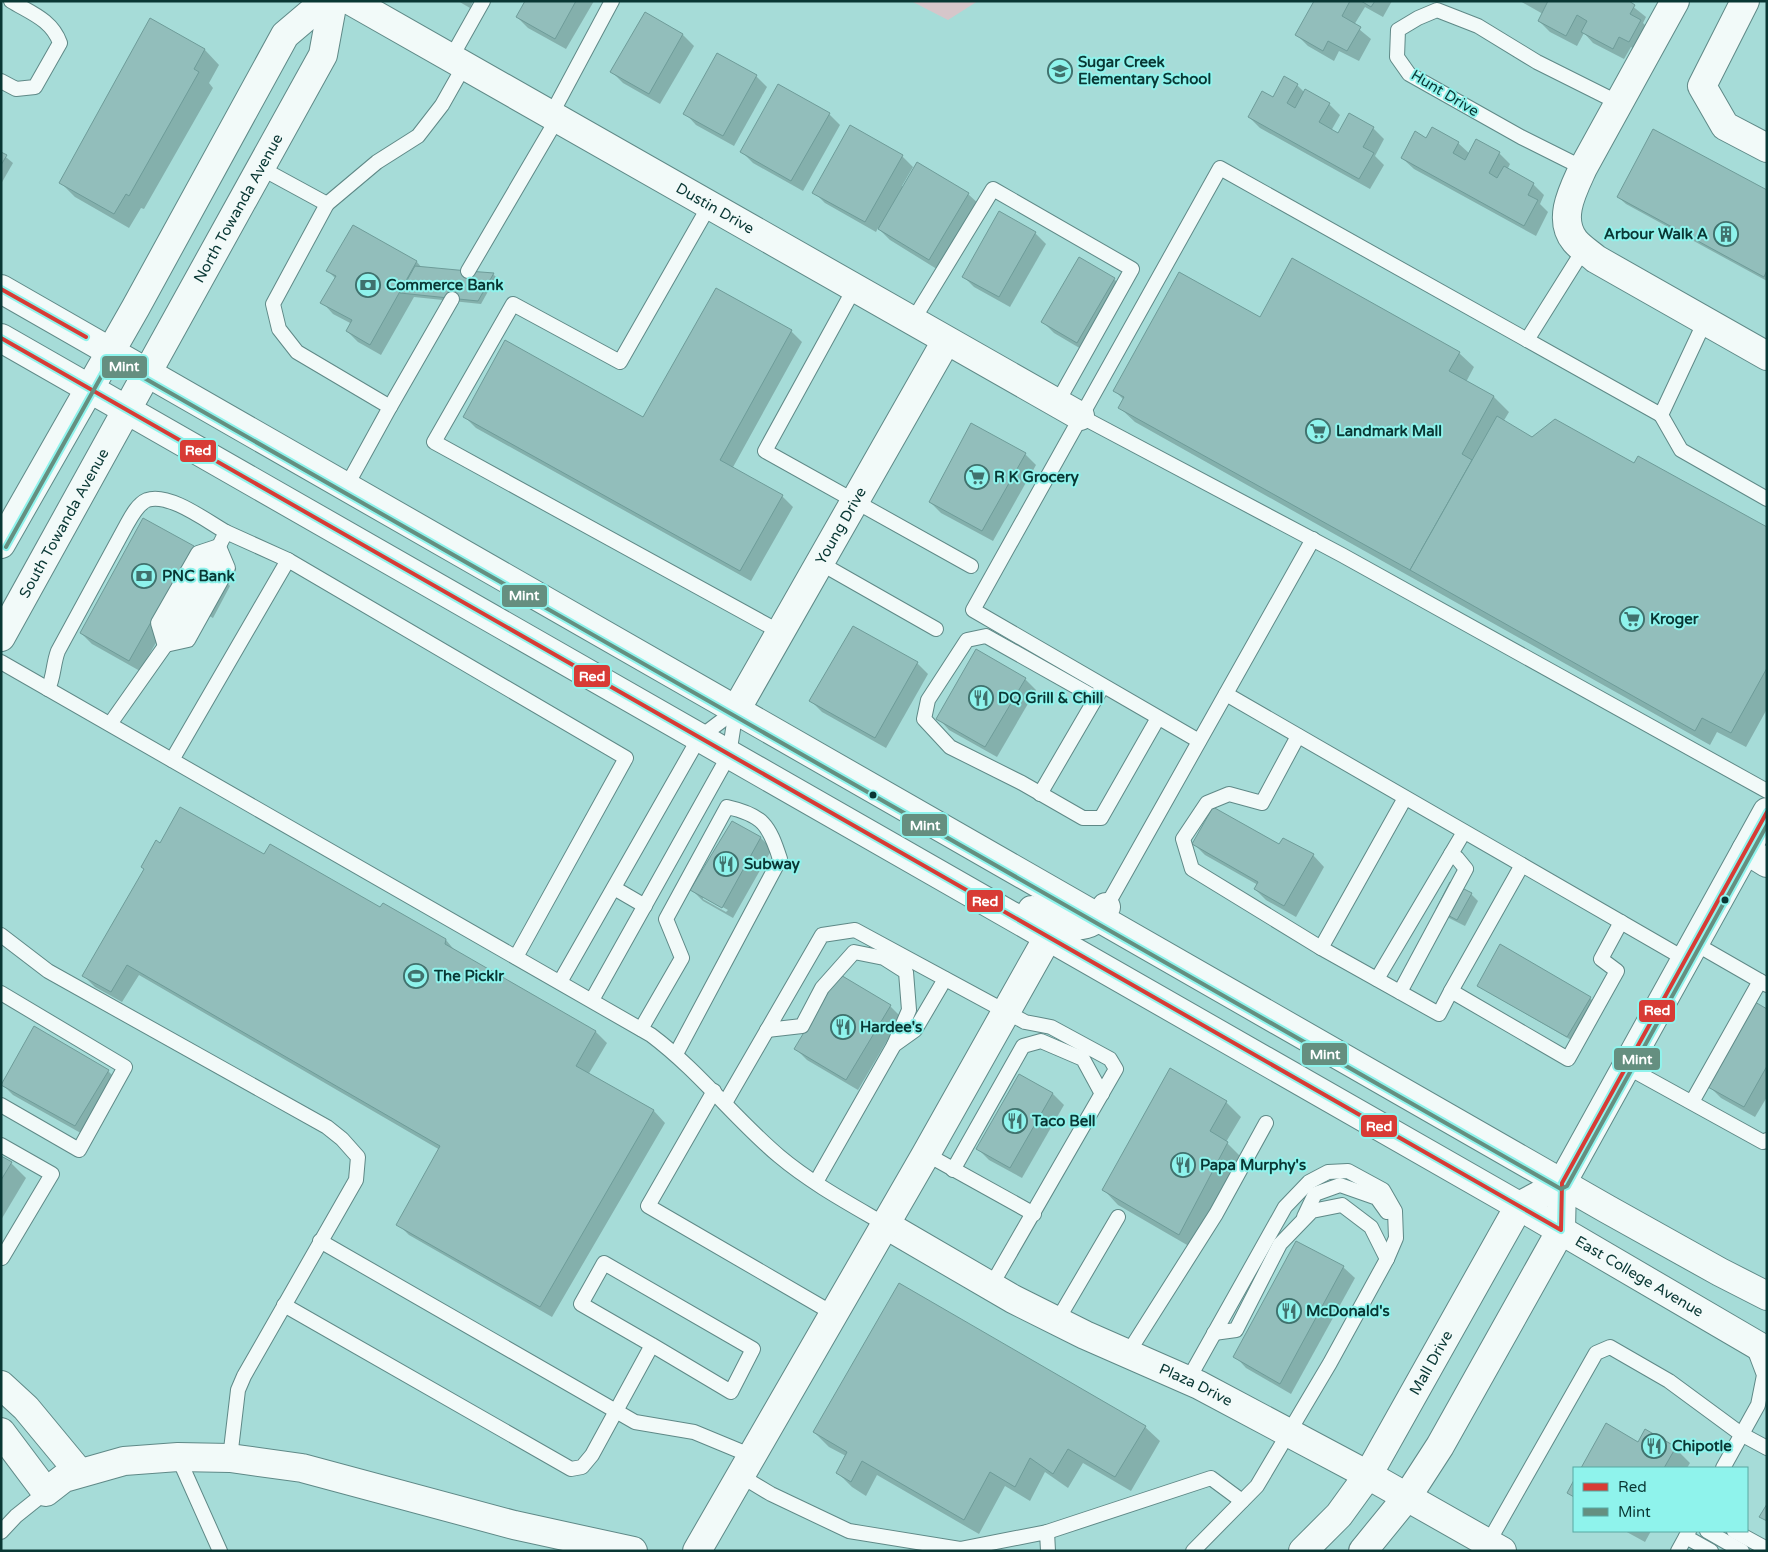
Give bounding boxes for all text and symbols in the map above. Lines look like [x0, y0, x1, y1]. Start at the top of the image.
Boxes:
place label: Sugar Creek Elementary School [1078, 53, 1211, 89]
school or university icon: Sugar Creek Elementary School [1047, 58, 1073, 84]
street label: Hunt Drive [1408, 66, 1482, 120]
street label: North Towanda Avenue [190, 131, 287, 286]
street label: Dustin Drive [673, 179, 757, 238]
building icon: Arbour Walk A [1713, 221, 1739, 247]
place label: Arbour Walk A [1604, 225, 1708, 243]
bank icon: Commerce Bank [355, 272, 381, 298]
place label: Commerce Bank [386, 276, 503, 294]
line badge: Mint [101, 355, 148, 379]
text: Mint [109, 358, 140, 375]
supermarket icon: Landmark Mall [1305, 418, 1331, 444]
place label: Landmark Mall [1336, 422, 1442, 440]
line badge: Red [179, 439, 217, 463]
text: Red [185, 442, 212, 459]
street label: South Towanda Avenue [15, 445, 113, 601]
supermarket icon: R K Grocery [964, 464, 990, 490]
place label: R K Grocery [994, 468, 1079, 487]
street label: Young Drive [812, 484, 870, 568]
bank icon: PNC Bank [131, 563, 157, 589]
place label: PNC Bank [162, 567, 235, 585]
line badge: Mint [501, 584, 548, 608]
text: Mint [509, 587, 540, 604]
supermarket icon: Kroger [1619, 606, 1645, 632]
place label: Kroger [1650, 610, 1699, 629]
line badge: Red [573, 664, 611, 688]
text: Red [579, 668, 606, 685]
restaurant icon: DQ Grill & Chill [968, 685, 994, 711]
place label: DQ Grill & Chill [998, 689, 1103, 707]
unlabelled marker [868, 790, 878, 800]
line badge: Mint [901, 813, 948, 837]
text: Mint [910, 817, 941, 834]
restaurant icon: Subway [713, 851, 739, 877]
place label: Subway [744, 855, 800, 874]
line badge: Red [966, 889, 1004, 913]
text: Red [972, 893, 999, 910]
unlabelled marker [1720, 895, 1730, 905]
sports icon: The Picklr [403, 963, 429, 989]
place label: The Picklr [433, 967, 504, 985]
line badge: Red [1638, 999, 1676, 1023]
text: Red [1644, 1002, 1671, 1019]
restaurant icon: Hardee's [830, 1014, 856, 1040]
place label: Hardee's [860, 1018, 922, 1036]
line badge: Mint [1301, 1042, 1348, 1066]
text: Mint [1310, 1046, 1341, 1063]
line badge: Mint [1613, 1047, 1661, 1071]
text: Mint [1622, 1051, 1653, 1068]
restaurant icon: Taco Bell [1002, 1108, 1028, 1134]
place label: Taco Bell [1031, 1112, 1096, 1130]
line badge: Red [1360, 1114, 1398, 1138]
text: Red [1366, 1118, 1393, 1135]
restaurant icon: Papa Murphy's [1170, 1152, 1196, 1178]
place label: Papa Murphy's [1200, 1156, 1306, 1175]
street label: East College Avenue [1572, 1232, 1707, 1321]
restaurant icon: McDonald's [1276, 1298, 1302, 1324]
place label: McDonald's [1306, 1302, 1390, 1320]
street label: Mall Drive [1406, 1327, 1456, 1398]
street label: Plaza Drive [1156, 1360, 1235, 1410]
restaurant icon: Chipotle [1641, 1433, 1667, 1459]
place label: Chipotle [1672, 1437, 1732, 1456]
legend [1573, 1467, 1748, 1532]
text: Red [1618, 1478, 1647, 1496]
text: Mint [1618, 1503, 1651, 1521]

